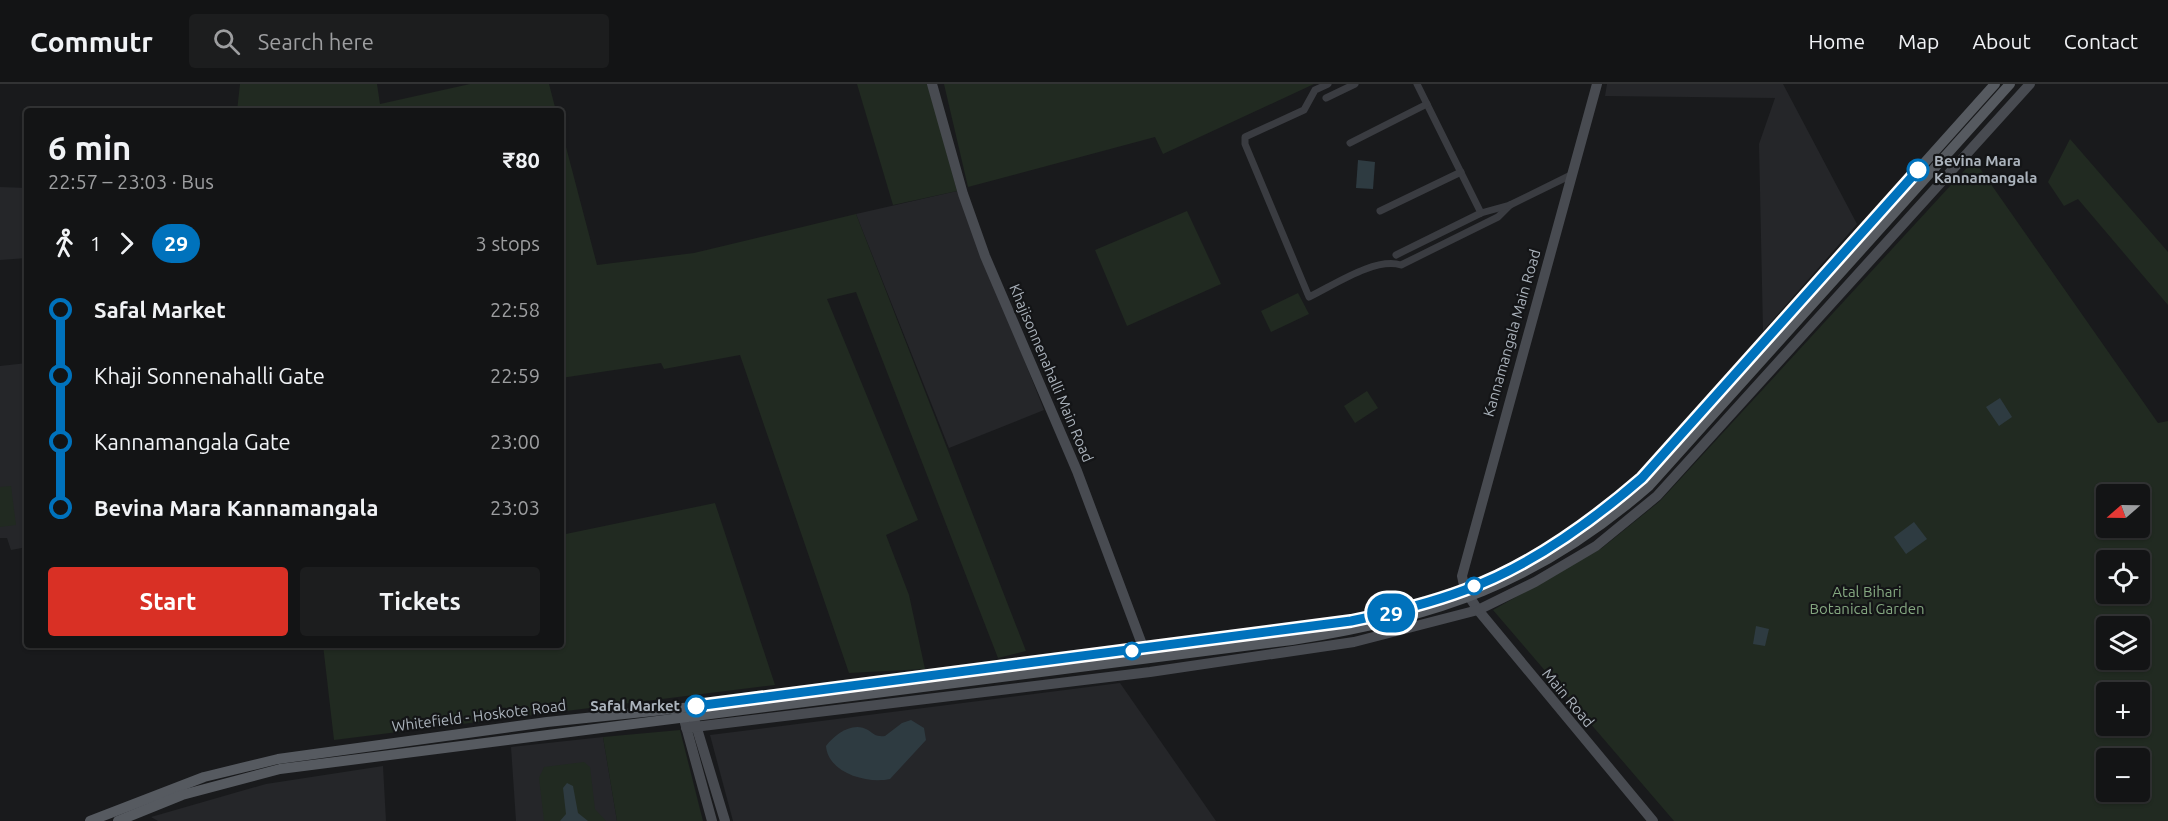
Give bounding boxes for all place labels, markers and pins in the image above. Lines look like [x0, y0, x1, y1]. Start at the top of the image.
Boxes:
place label: Bevina Mara Kannamangala [1934, 152, 2037, 186]
marker: Bevina Mara Kannamangala [1907, 159, 1929, 181]
unlabelled marker [1465, 577, 1483, 595]
unlabelled marker [1123, 642, 1141, 660]
marker: Safal Market [685, 695, 707, 717]
place label: Safal Market [590, 697, 681, 714]

